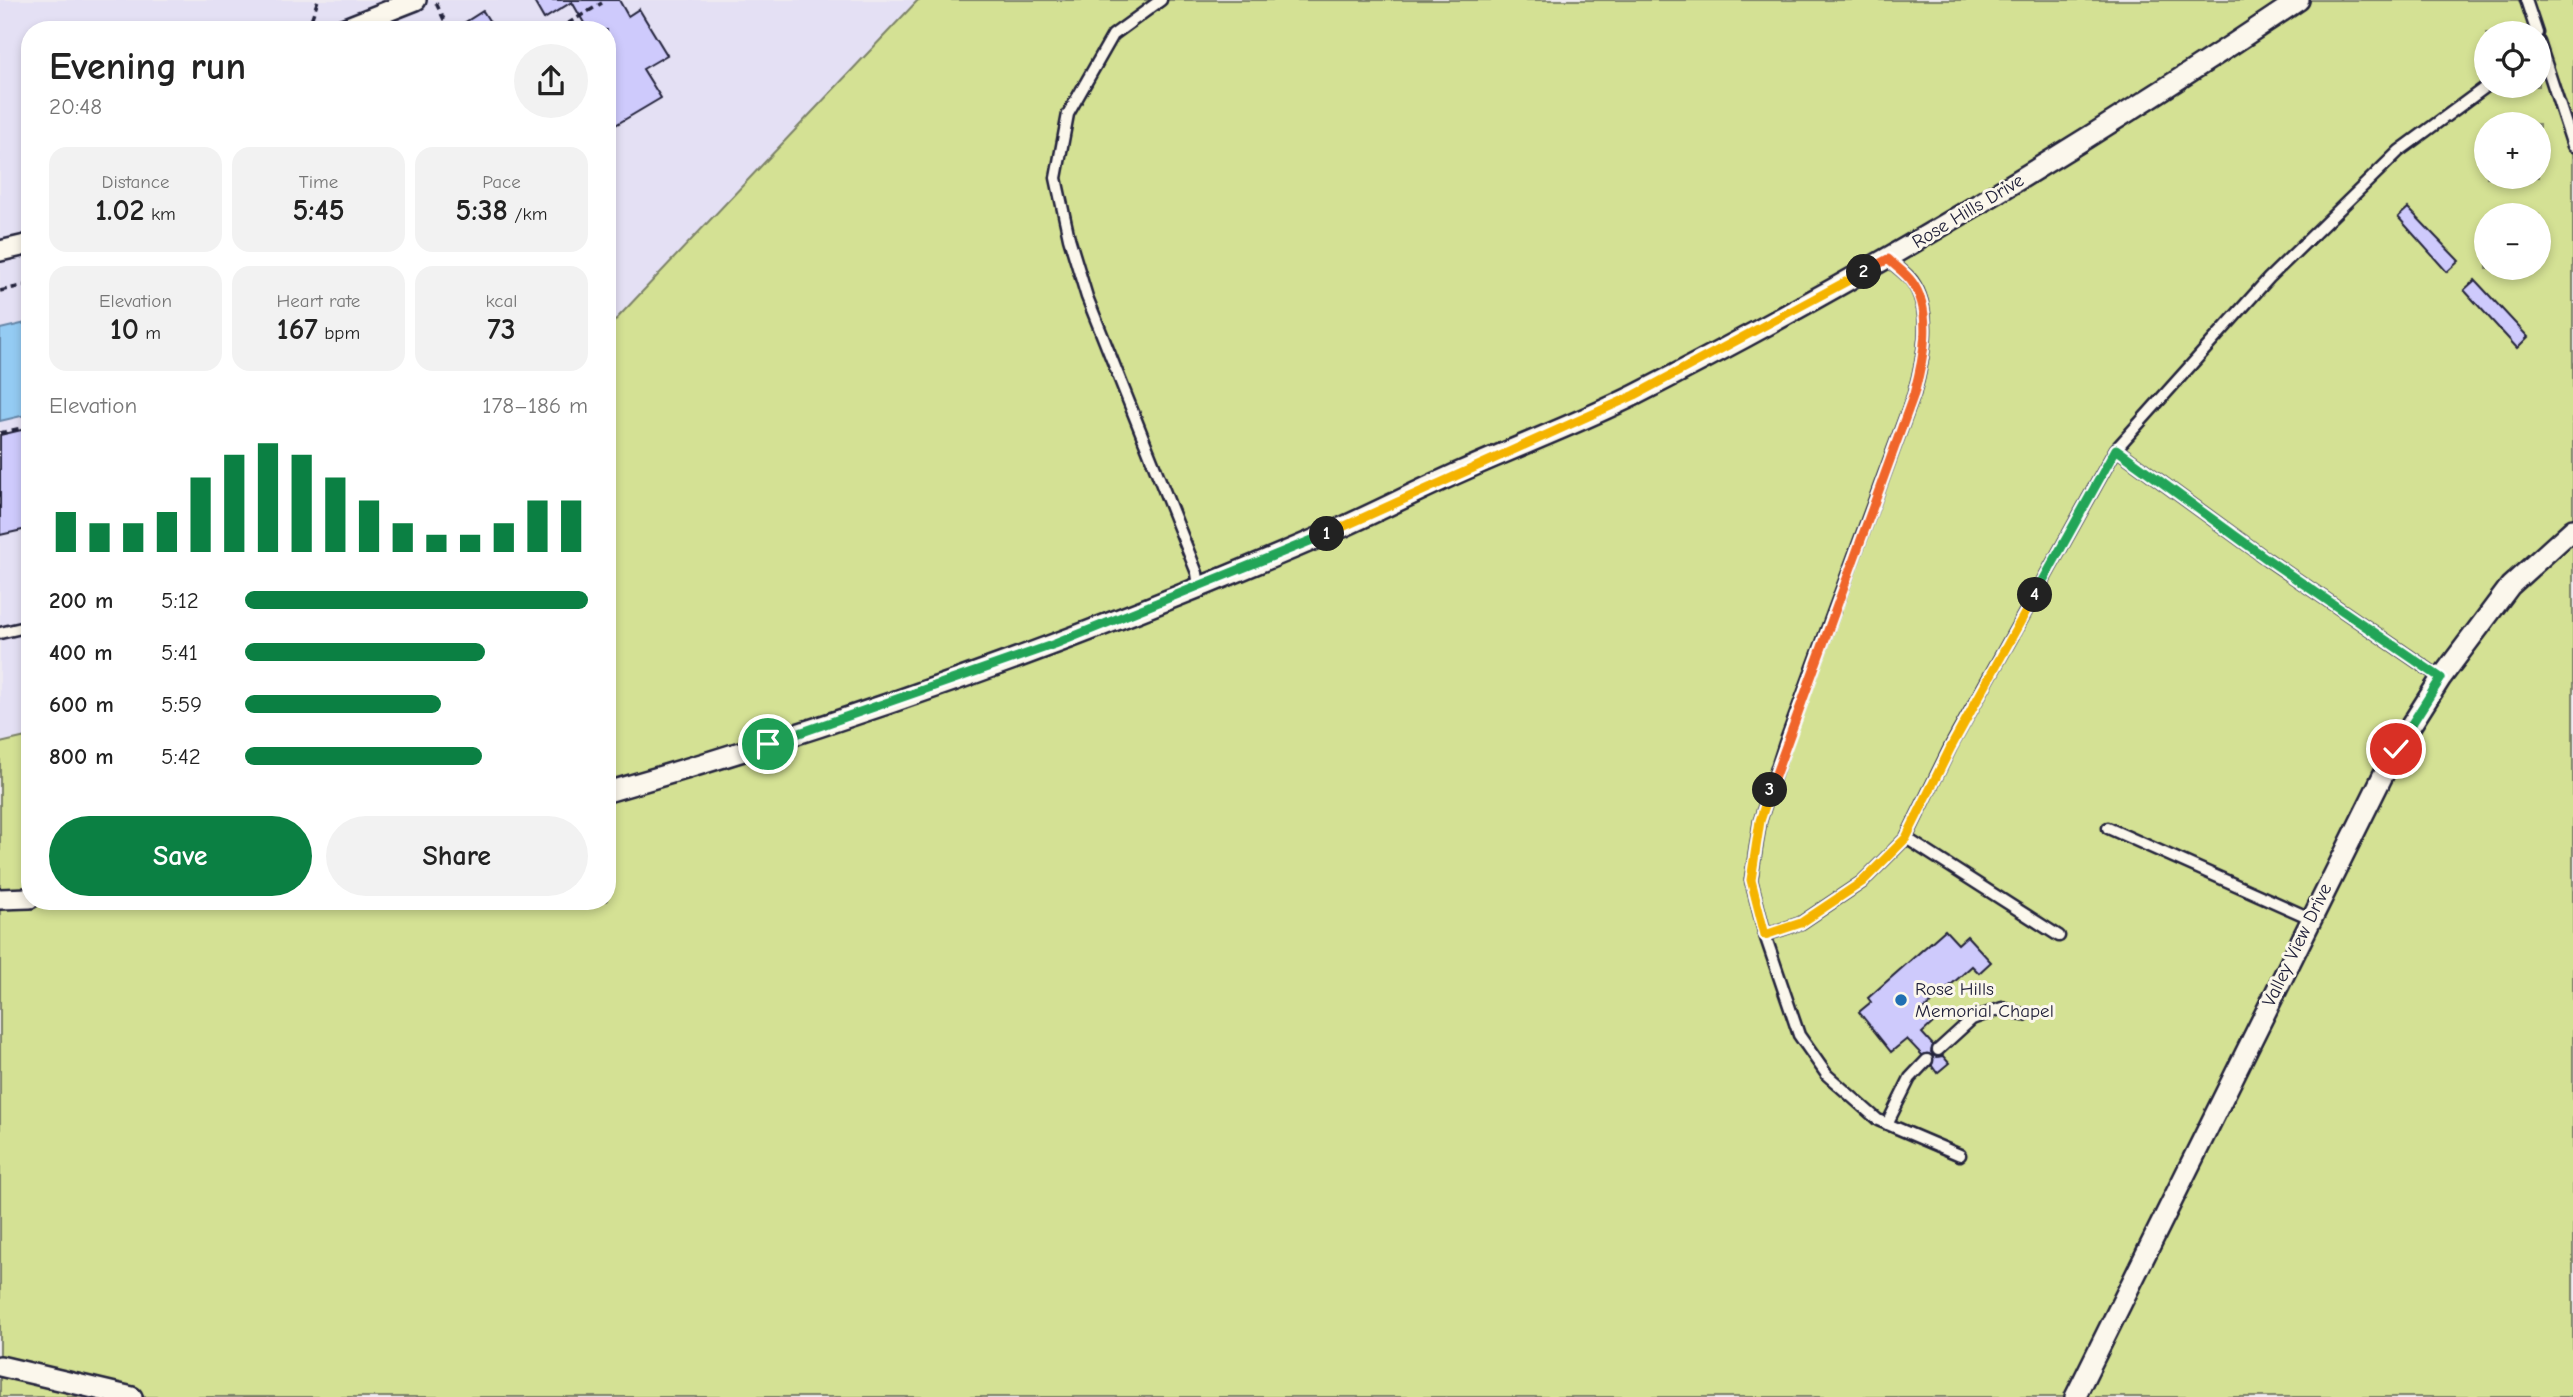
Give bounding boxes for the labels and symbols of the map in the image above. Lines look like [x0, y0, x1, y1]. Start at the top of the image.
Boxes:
street label: Rose Hills Drive [1908, 169, 2028, 253]
pin: 2 [1846, 254, 1882, 290]
pin: 1 [1310, 516, 1344, 552]
pin: 4 [2018, 578, 2052, 612]
pin [738, 714, 798, 774]
pin [2366, 719, 2426, 779]
pin: 3 [1752, 772, 1788, 808]
street label: Valley View Drive [2258, 880, 2336, 1010]
place label: Rose Hills Memorial Chapel [1915, 978, 2054, 1022]
marker: Rose Hills Memorial Chapel [1893, 992, 1909, 1008]

